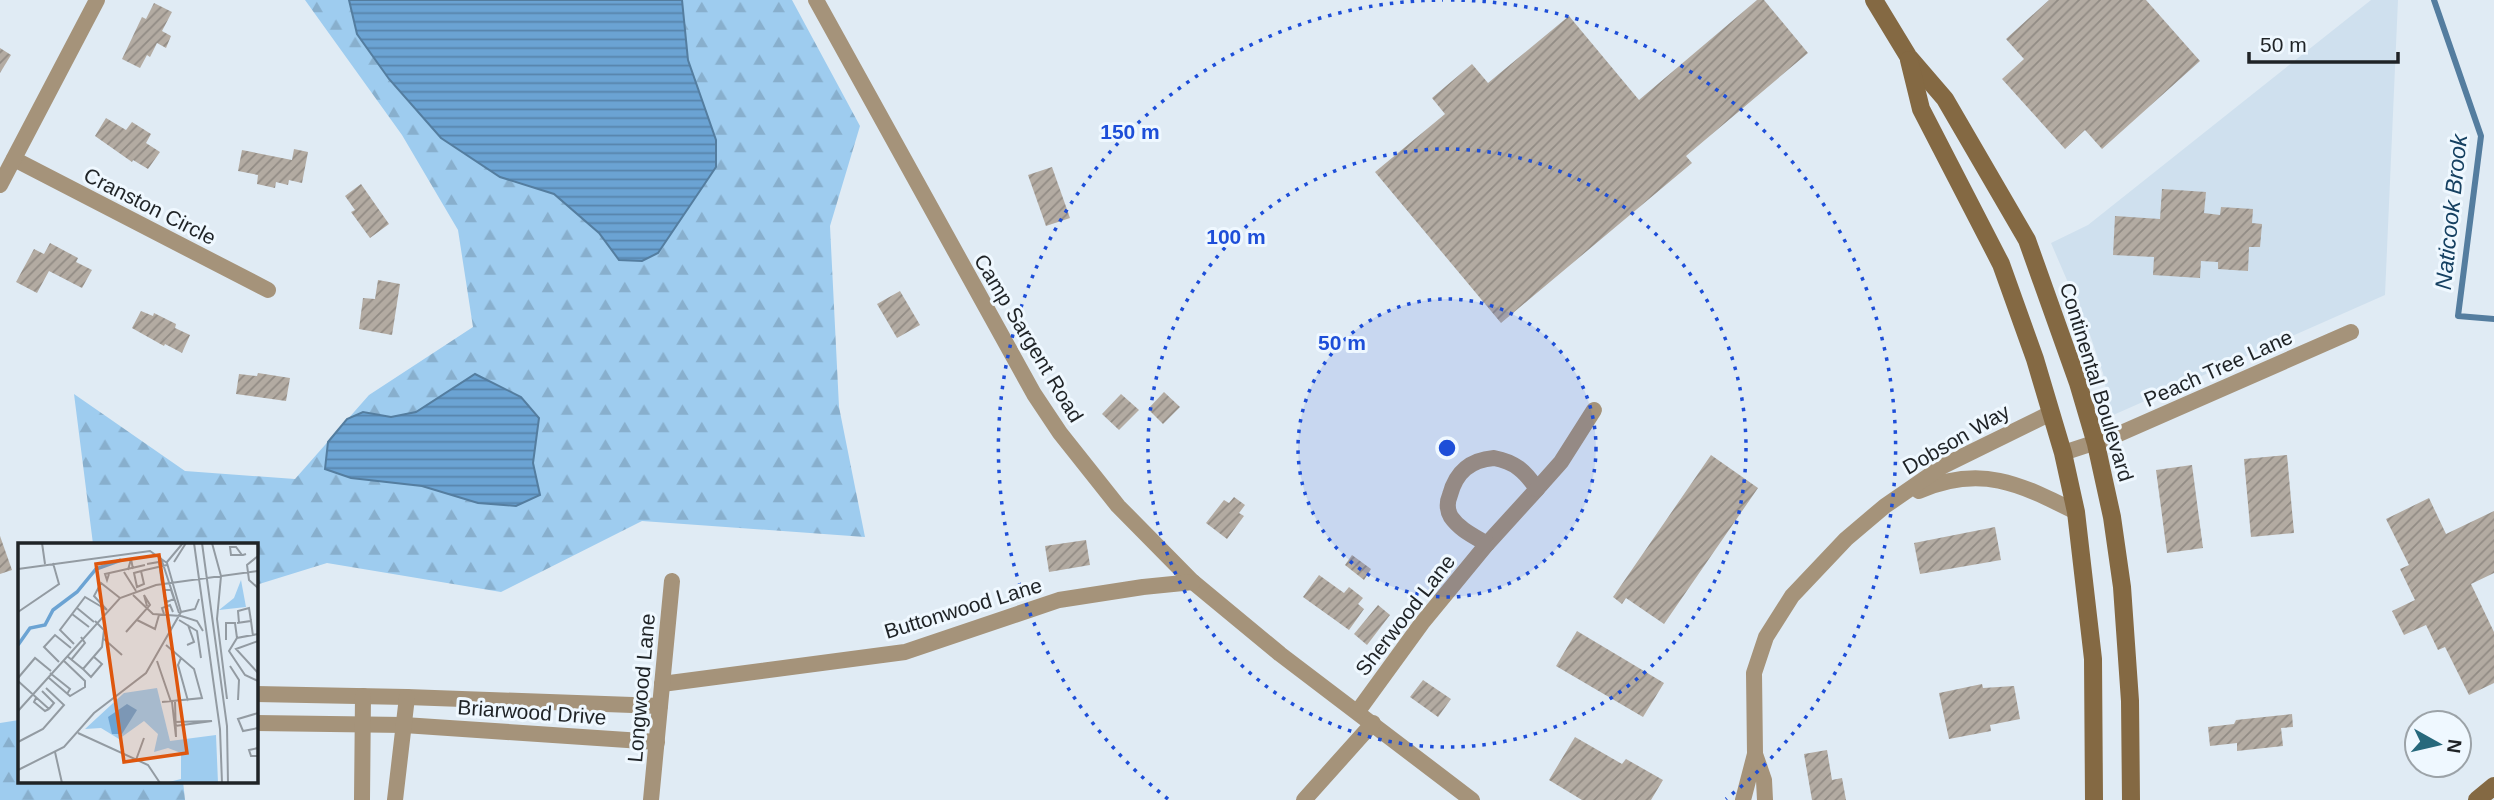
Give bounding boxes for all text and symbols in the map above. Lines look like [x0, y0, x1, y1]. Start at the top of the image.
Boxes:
scale bar [2249, 21, 2398, 65]
text: 50 m [2260, 33, 2307, 56]
text: 150 m [1100, 120, 1160, 143]
water label: Naticook Brook [2430, 132, 2472, 291]
street label: Cranston Circle [80, 163, 220, 249]
text: 100 m [1206, 225, 1266, 248]
street label: Camp Sargent Road [970, 250, 1088, 426]
street label: Continental Boulevard [2056, 280, 2138, 484]
street label: Peach Tree Lane [2140, 325, 2296, 411]
text: 50 m [1318, 331, 1366, 354]
street label: Dobson Way [1899, 399, 2014, 479]
centre of rings [1435, 436, 1459, 460]
inset map [18, 543, 257, 782]
street label: Sherwood Lane [1351, 550, 1459, 680]
street label: Buttonwood Lane [881, 573, 1045, 643]
street label: Longwood Lane [623, 613, 659, 763]
street label: Briarwood Drive [457, 695, 607, 729]
north arrow [2403, 709, 2473, 779]
text: N [2443, 738, 2466, 755]

